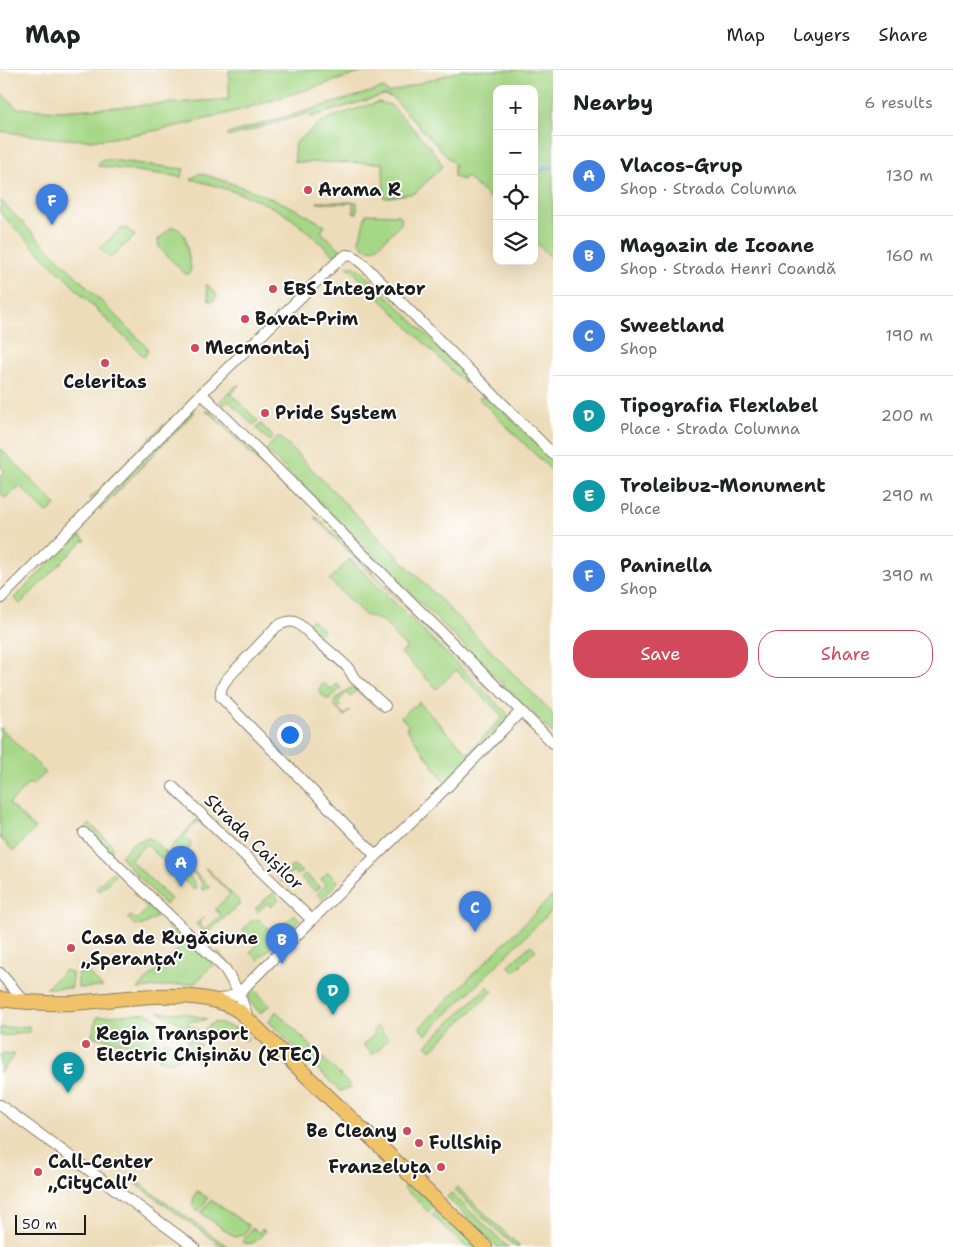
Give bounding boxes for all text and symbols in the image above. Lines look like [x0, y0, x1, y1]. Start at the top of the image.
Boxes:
text: Map [25, 19, 81, 51]
text: Map [727, 23, 765, 47]
text: Layers [793, 23, 850, 47]
text: Share [878, 23, 928, 47]
map controls [493, 85, 538, 265]
button: + [493, 85, 538, 130]
text: Nearby [573, 89, 653, 117]
text: 6 results [864, 92, 933, 113]
button: − [493, 130, 538, 175]
text: Vlacos-Grup [620, 153, 743, 178]
text: A [583, 165, 595, 186]
text: 130 m [886, 165, 933, 186]
button: locate [493, 175, 538, 220]
place label: Arama R [318, 178, 401, 202]
text: Shop · Strada Columna [620, 178, 796, 199]
pin: F [36, 184, 68, 225]
marker: Arama R [302, 184, 314, 196]
button: layers [493, 220, 538, 265]
text: Magazin de Icoane [620, 233, 814, 258]
text: B [584, 245, 594, 266]
text: 160 m [886, 245, 933, 266]
text: Shop · Strada Henri Coandă [620, 258, 836, 279]
place label: EBS Integrator [283, 277, 426, 301]
marker: EBS Integrator [267, 283, 279, 295]
place label: Bavat-Prim [255, 307, 359, 331]
marker: Bavat-Prim [239, 313, 251, 325]
text: Sweetland [620, 313, 725, 338]
text: C [584, 325, 594, 346]
text: 190 m [886, 325, 933, 346]
place label: Mecmontaj [205, 336, 309, 360]
text: Shop [620, 338, 657, 359]
marker: Mecmontaj [189, 342, 201, 354]
marker: Celeritas [99, 357, 111, 369]
place label: Celeritas [63, 370, 147, 394]
text: Tipografia Flexlabel [620, 393, 818, 418]
place label: Pride System [275, 401, 397, 425]
text: D [583, 405, 595, 426]
text: 200 m [881, 405, 933, 426]
marker: Pride System [259, 407, 271, 419]
text: Place · Strada Columna [620, 418, 800, 439]
text: Troleibuz-Monument [620, 473, 825, 498]
text: E [584, 485, 594, 506]
text: 290 m [881, 485, 933, 506]
text: Place [620, 498, 661, 519]
text: Paninella [620, 553, 712, 578]
text: F [584, 565, 594, 586]
text: 390 m [881, 565, 933, 586]
text: Shop [620, 578, 657, 599]
button: Save [573, 630, 748, 678]
button: Share [758, 630, 933, 678]
your location [277, 722, 303, 748]
street label: Strada Caișilor [199, 788, 309, 896]
pin: A [165, 846, 197, 887]
pin: C [459, 891, 491, 932]
pin: B [266, 923, 298, 964]
place label: Casa de Rugăciune „Speranța“ [81, 926, 259, 971]
marker: Casa de Rugăciune „Speranța“ [65, 942, 77, 954]
pin: D [317, 974, 349, 1015]
place label: Regia Transport Electric Chișinău (RTEC) [96, 1022, 320, 1067]
marker: Regia Transport Electric Chișinău (RTEC) [80, 1038, 92, 1050]
pin: E [52, 1052, 84, 1093]
place label: Be Cleany [306, 1119, 397, 1143]
marker: Be Cleany [401, 1125, 413, 1137]
place label: FullShip [429, 1131, 502, 1155]
marker: FullShip [413, 1137, 425, 1149]
place label: Call-Center „CityCall” [48, 1150, 153, 1195]
place label: Franzeluța [329, 1155, 432, 1179]
marker: Franzeluța [435, 1161, 447, 1173]
marker: Call-Center „CityCall” [32, 1166, 44, 1178]
scale bar [15, 1212, 86, 1235]
text: 50 m [22, 1215, 57, 1233]

